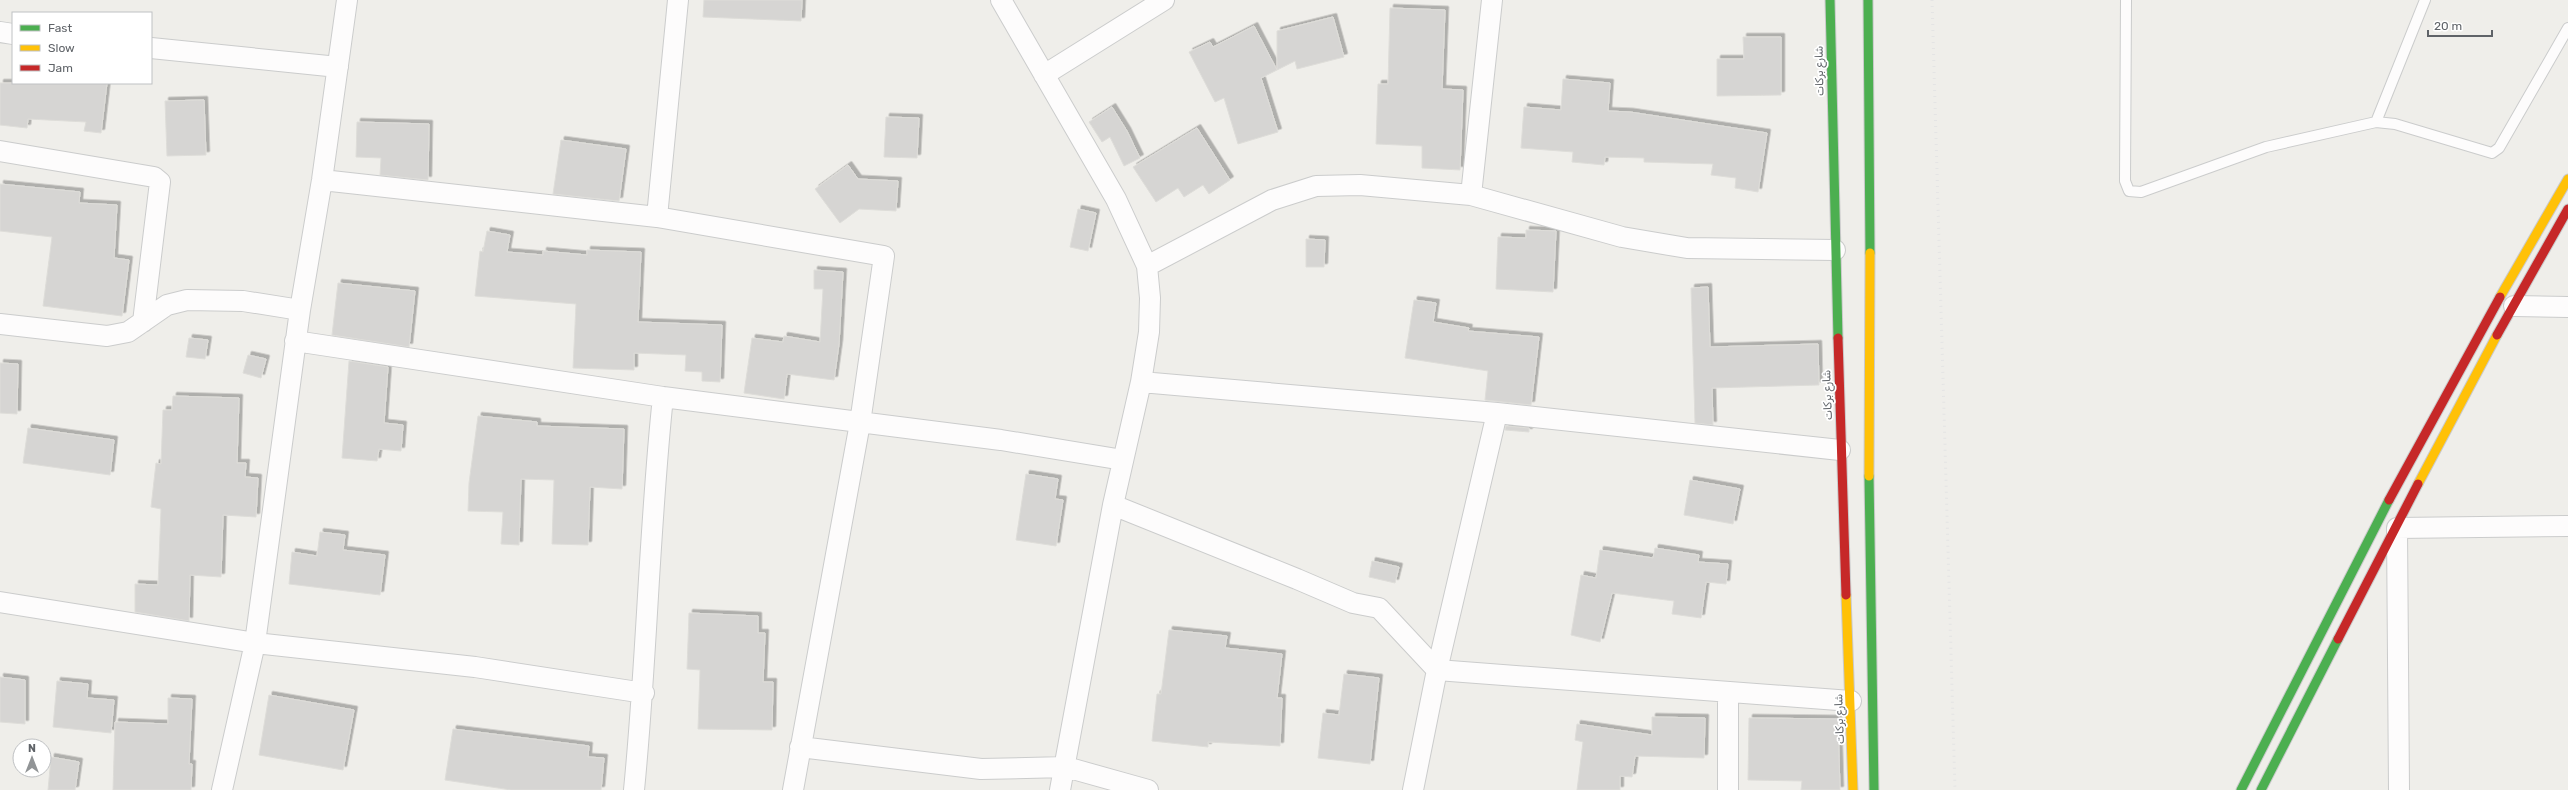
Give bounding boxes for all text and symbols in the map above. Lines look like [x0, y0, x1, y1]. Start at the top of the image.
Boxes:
legend [12, 12, 152, 84]
scale bar [2428, 12, 2492, 38]
text: 20 m [2434, 19, 2462, 33]
text: Fast [48, 21, 72, 35]
text: Slow [48, 41, 75, 55]
street label: شارع بركات [1813, 46, 1828, 96]
text: Jam [48, 61, 73, 75]
street label: شارع بركات [1820, 370, 1837, 420]
street label: شارع بركات [1832, 694, 1849, 744]
north arrow [12, 738, 52, 778]
text: N [28, 742, 36, 755]

